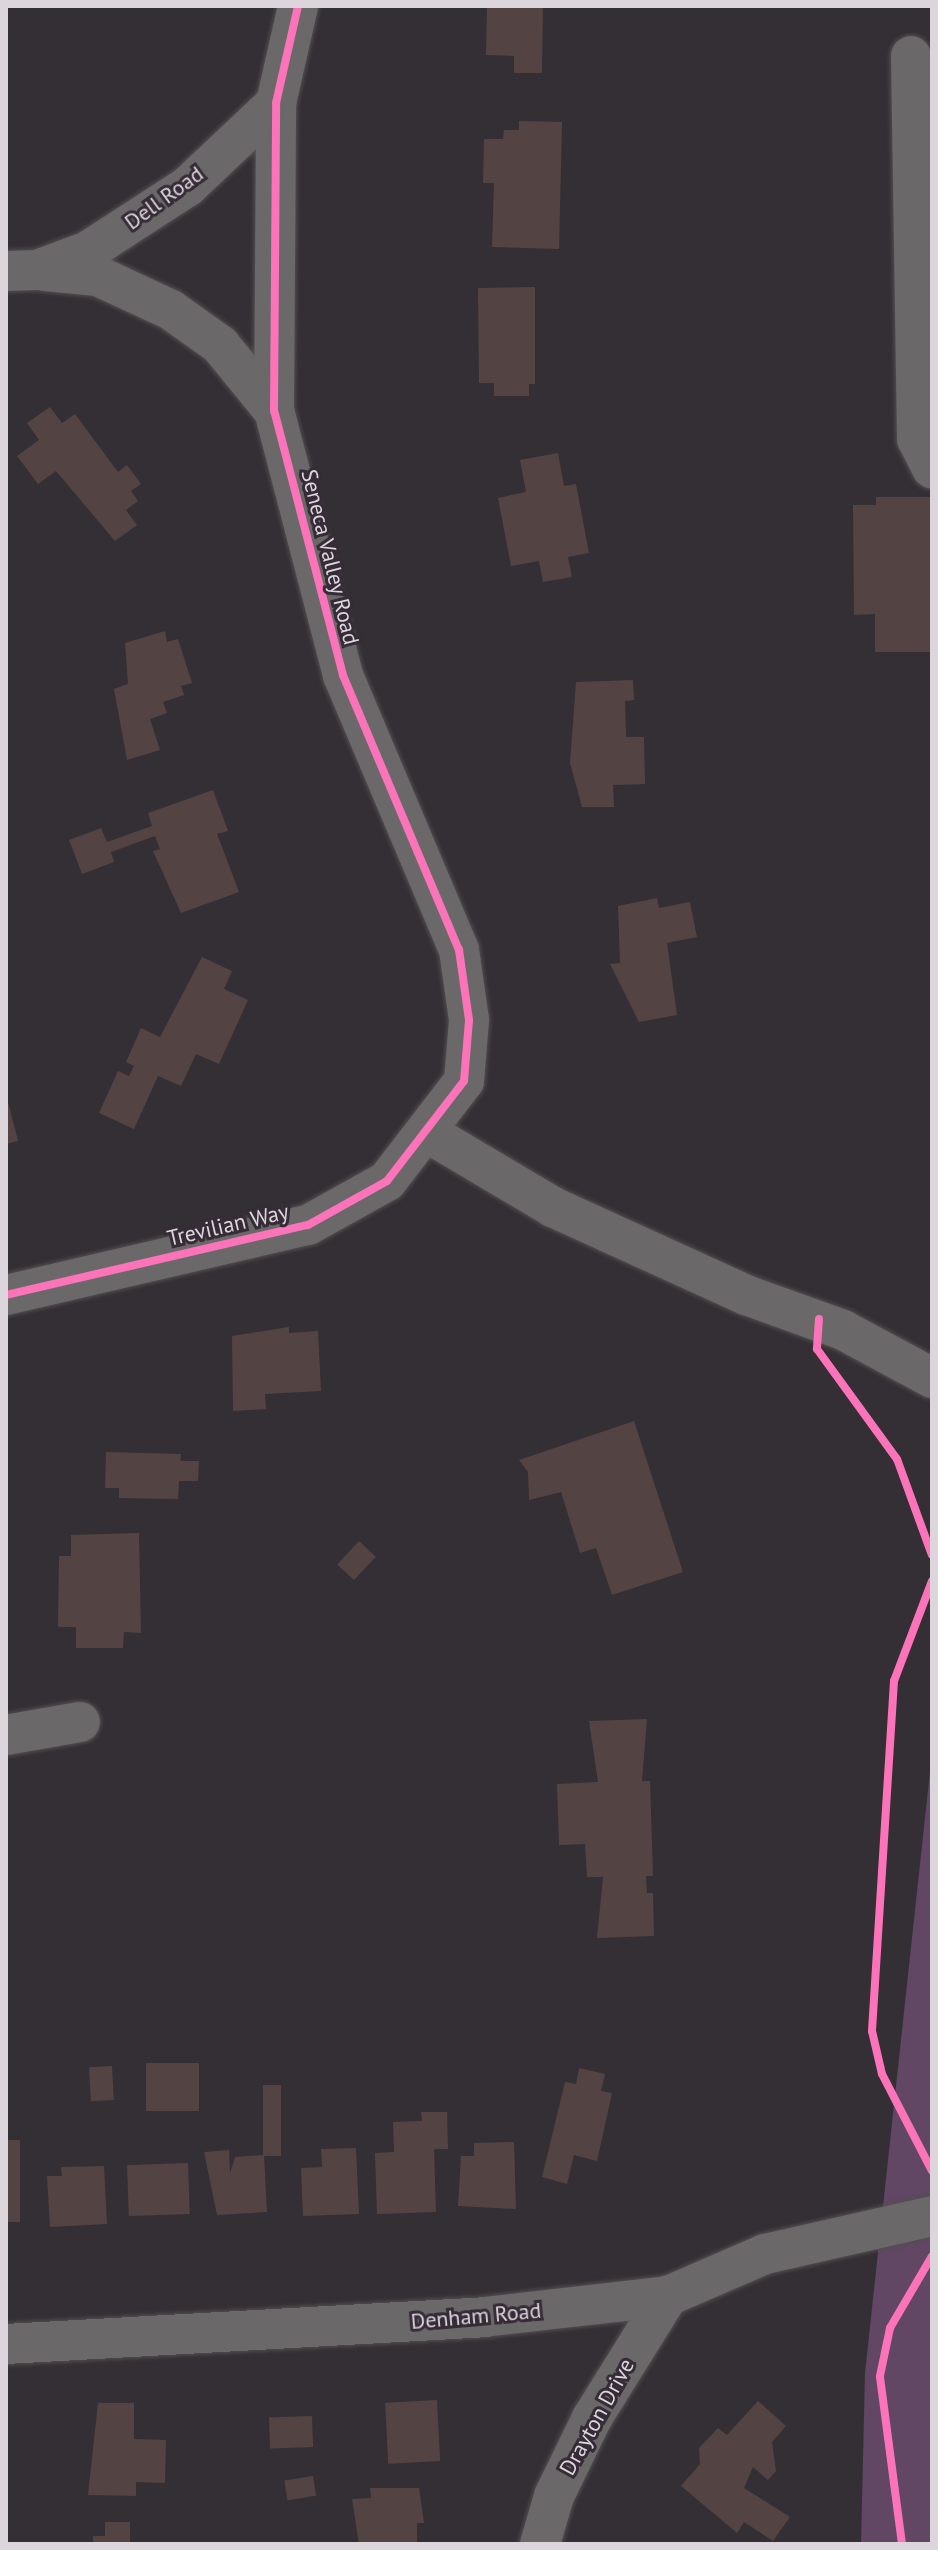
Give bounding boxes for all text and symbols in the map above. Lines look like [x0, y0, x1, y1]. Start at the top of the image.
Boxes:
street label: Dell Road [119, 161, 209, 235]
street label: Seneca Valley Road [295, 466, 365, 648]
street label: Trevilian Way [165, 1198, 291, 1252]
street label: Denham Road [410, 2297, 542, 2335]
street label: Drayton Drive [554, 2354, 640, 2480]

